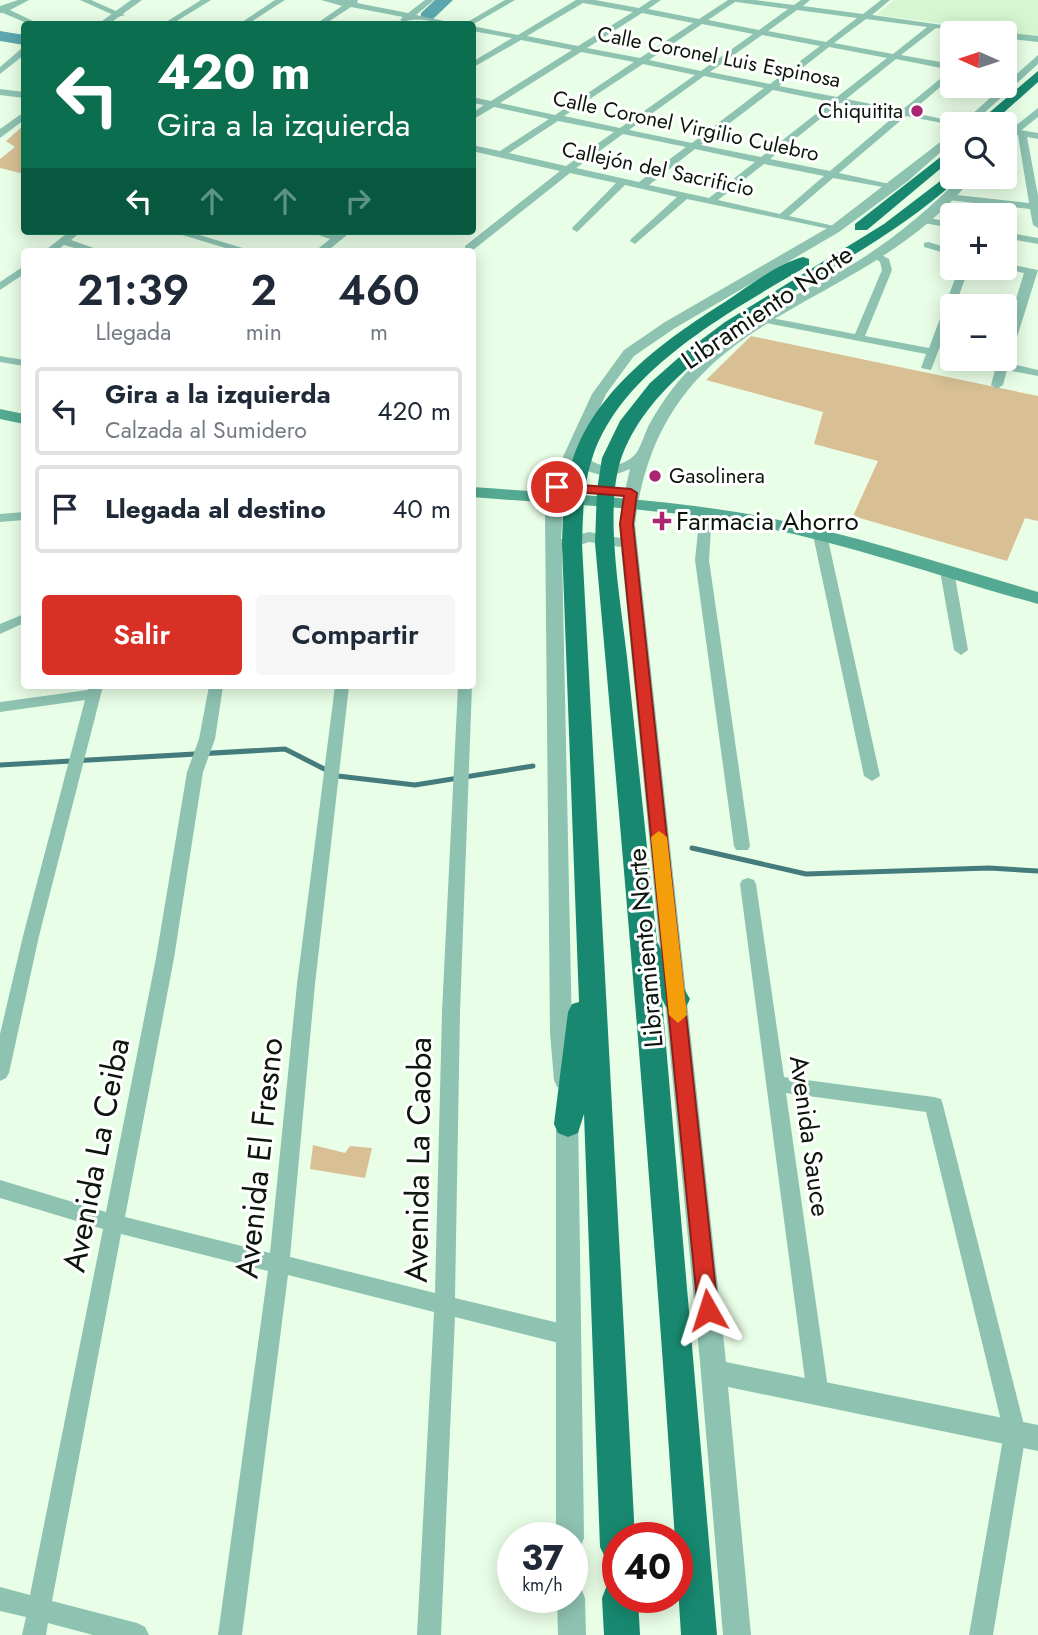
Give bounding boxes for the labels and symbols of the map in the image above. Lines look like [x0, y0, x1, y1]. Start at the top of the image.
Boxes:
street label: Calle Coronel Luis Espinosa [595, 19, 843, 95]
north arrow [940, 21, 1017, 98]
street label: Calle Coronel Virgilio Culebro [550, 83, 822, 169]
place label: Chiquitita [818, 96, 903, 126]
marker: Chiquitita [909, 103, 925, 119]
street label: Callejón del Sacrificio [559, 134, 757, 204]
street label: Libramiento Norte [674, 235, 860, 379]
pin [527, 457, 587, 517]
place label: Gasolinera [669, 461, 765, 491]
marker: Gasolinera [647, 468, 663, 484]
place label: Farmacia Ahorro [676, 502, 859, 540]
marker: Farmacia Ahorro [654, 513, 670, 529]
street label: Libramiento Norte [617, 847, 673, 1049]
street label: Avenida La Ceiba [51, 1034, 141, 1276]
street label: Avenida El Fresno [223, 1035, 295, 1281]
street label: Avenida La Caoba [393, 1037, 443, 1283]
street label: Avenida Sauce [780, 1053, 840, 1219]
position arrow [671, 1273, 745, 1347]
speed limit sign: 40 [602, 1522, 693, 1613]

